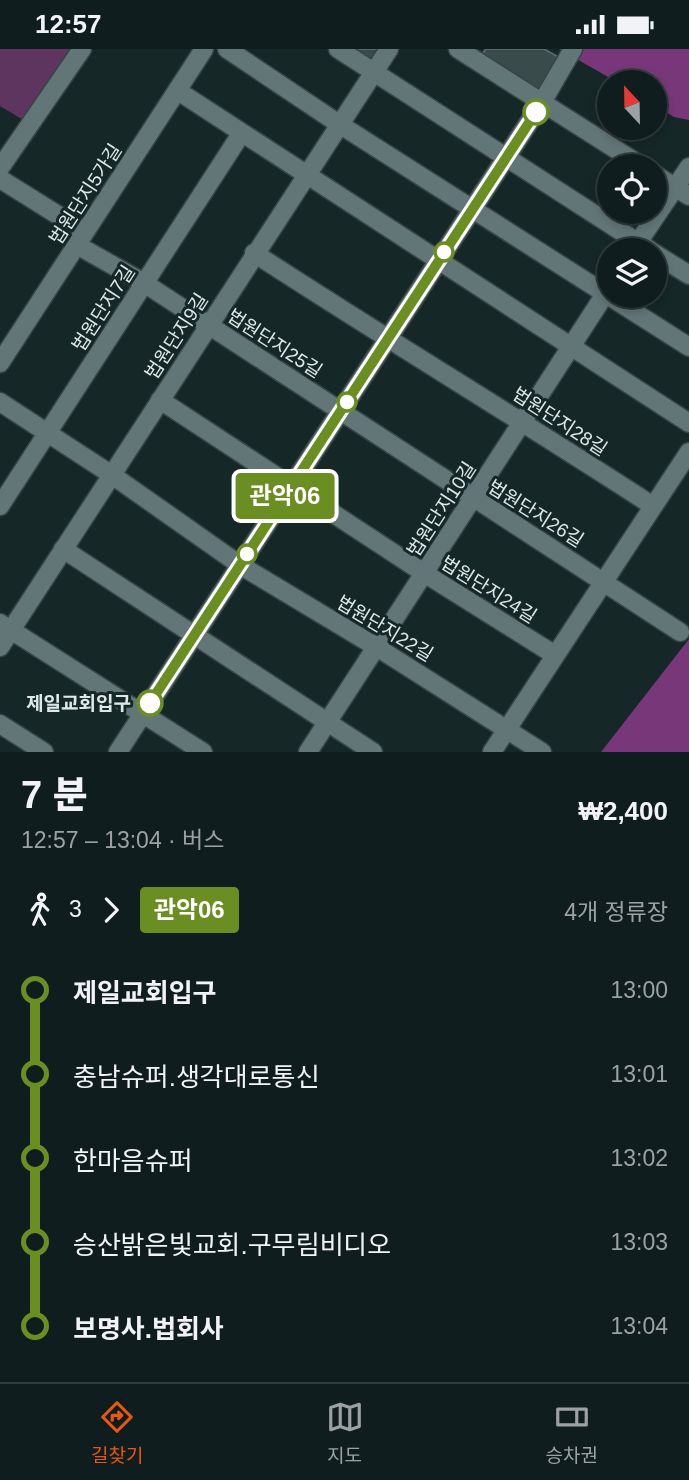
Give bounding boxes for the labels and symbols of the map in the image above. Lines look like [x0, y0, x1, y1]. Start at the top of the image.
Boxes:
north arrow [597, 70, 667, 140]
unlabelled marker [523, 99, 549, 125]
street label: 법원단지5가길 [45, 140, 126, 248]
unlabelled marker [434, 242, 454, 262]
street label: 법원단지7길 [68, 261, 139, 355]
street label: 법원단지9길 [141, 289, 212, 383]
street label: 법원단지25길 [223, 305, 326, 382]
street label: 법원단지28길 [508, 383, 611, 460]
unlabelled marker [337, 392, 357, 412]
street label: 법원단지10길 [403, 458, 480, 561]
line badge: 관악06 [236, 473, 334, 519]
street label: 법원단지26길 [484, 476, 587, 551]
unlabelled marker [237, 544, 257, 564]
street label: 법원단지24길 [437, 552, 540, 627]
street label: 법원단지22길 [333, 591, 437, 665]
marker: 제일교회입구 [137, 690, 163, 716]
place label: 제일교회입구 [26, 693, 131, 714]

